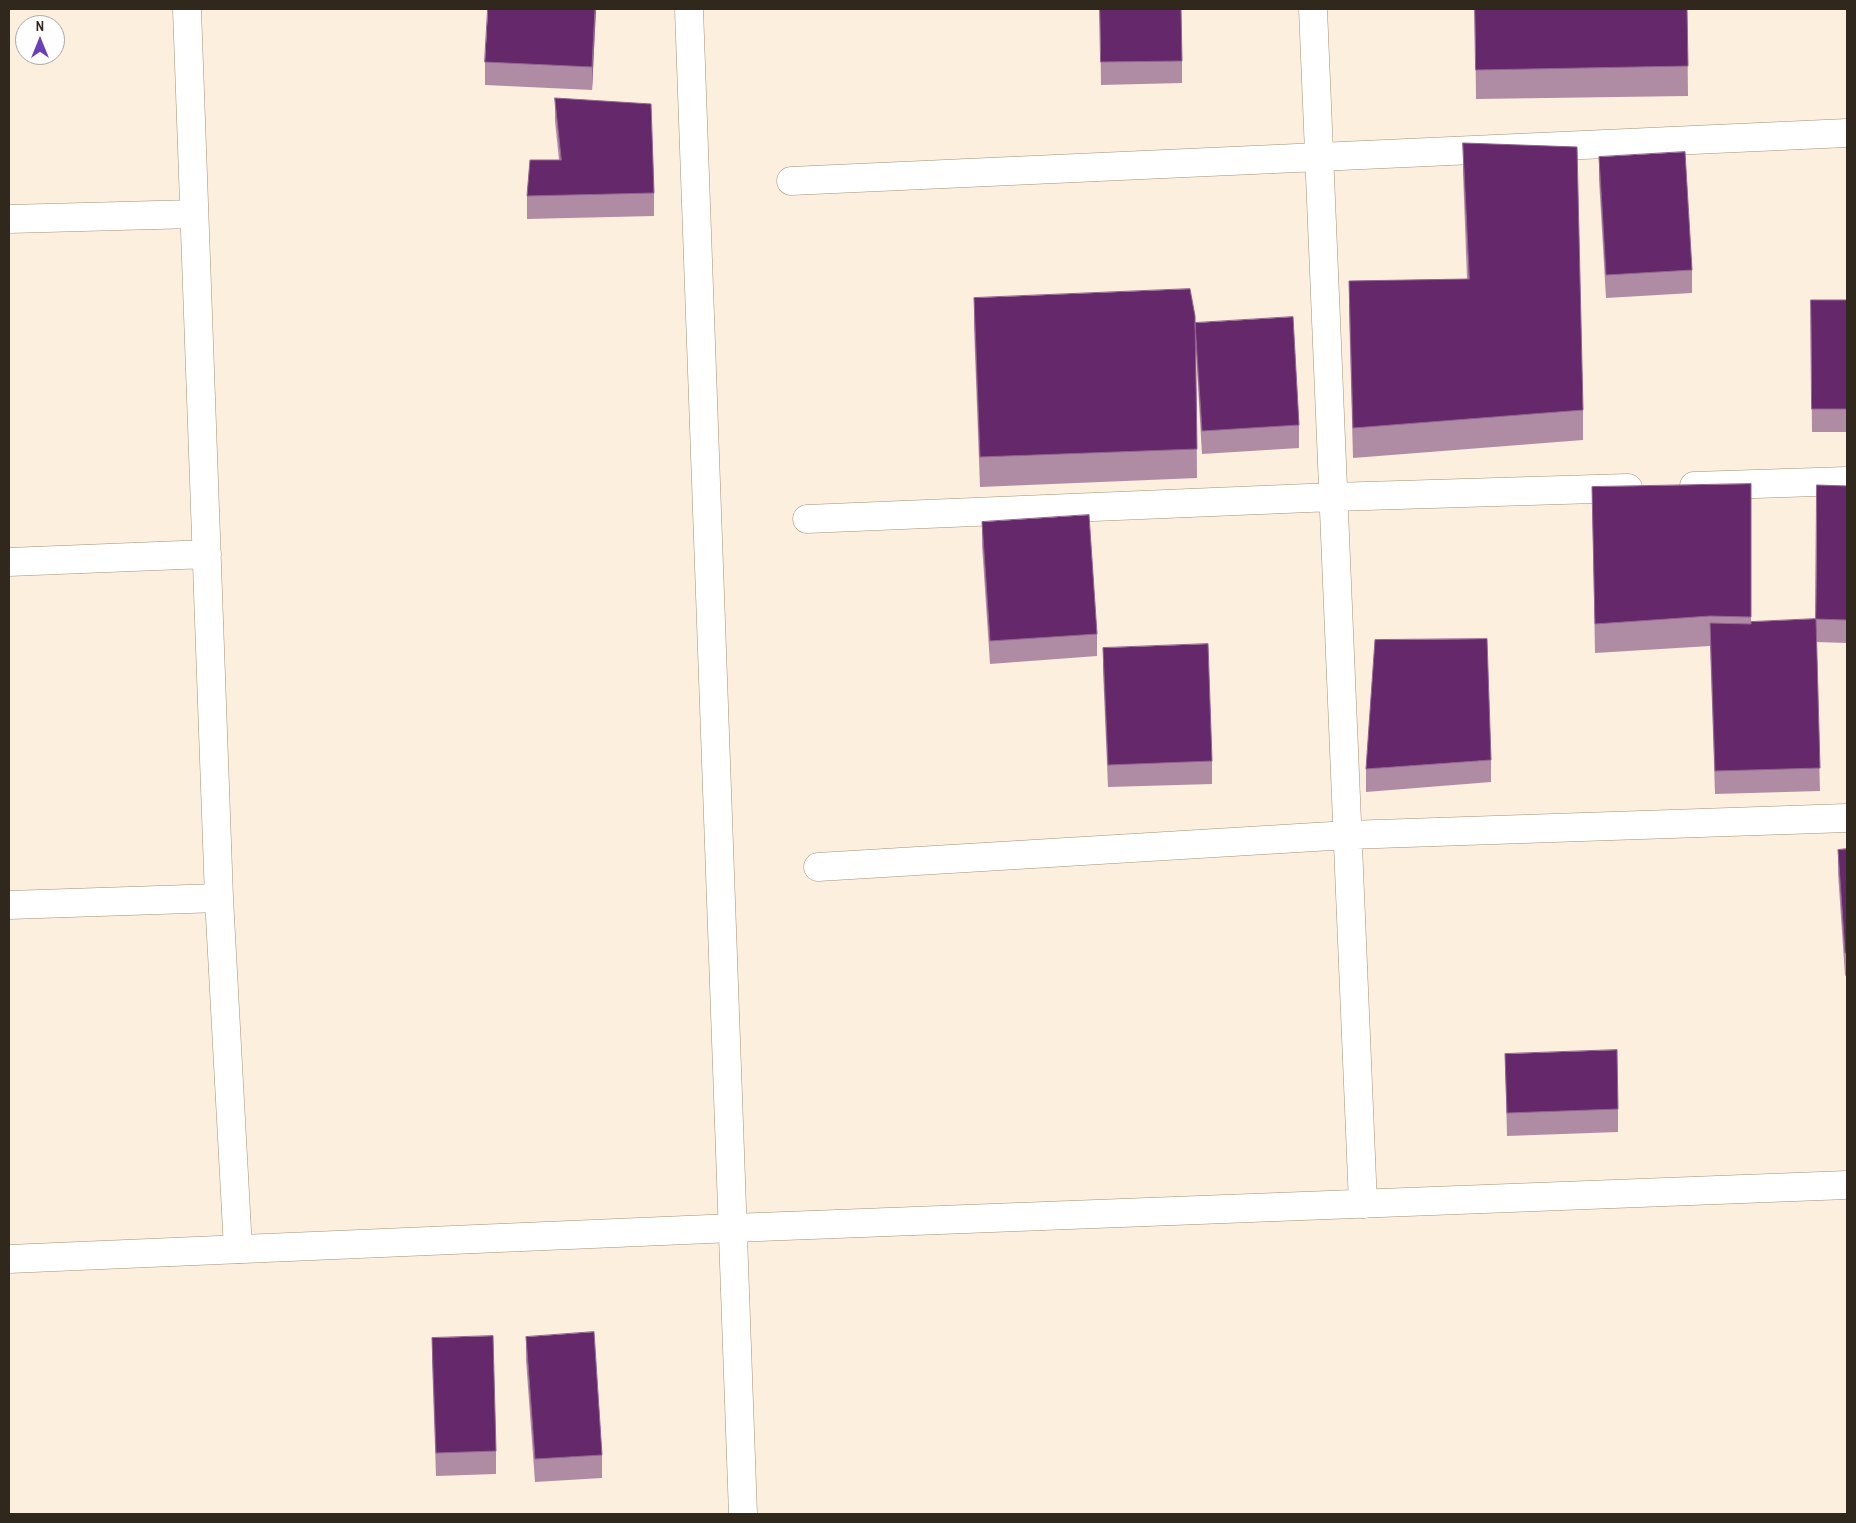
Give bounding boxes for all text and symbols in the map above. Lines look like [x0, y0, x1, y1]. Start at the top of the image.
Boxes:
north arrow [15, 15, 65, 65]
text: N [36, 17, 44, 35]

